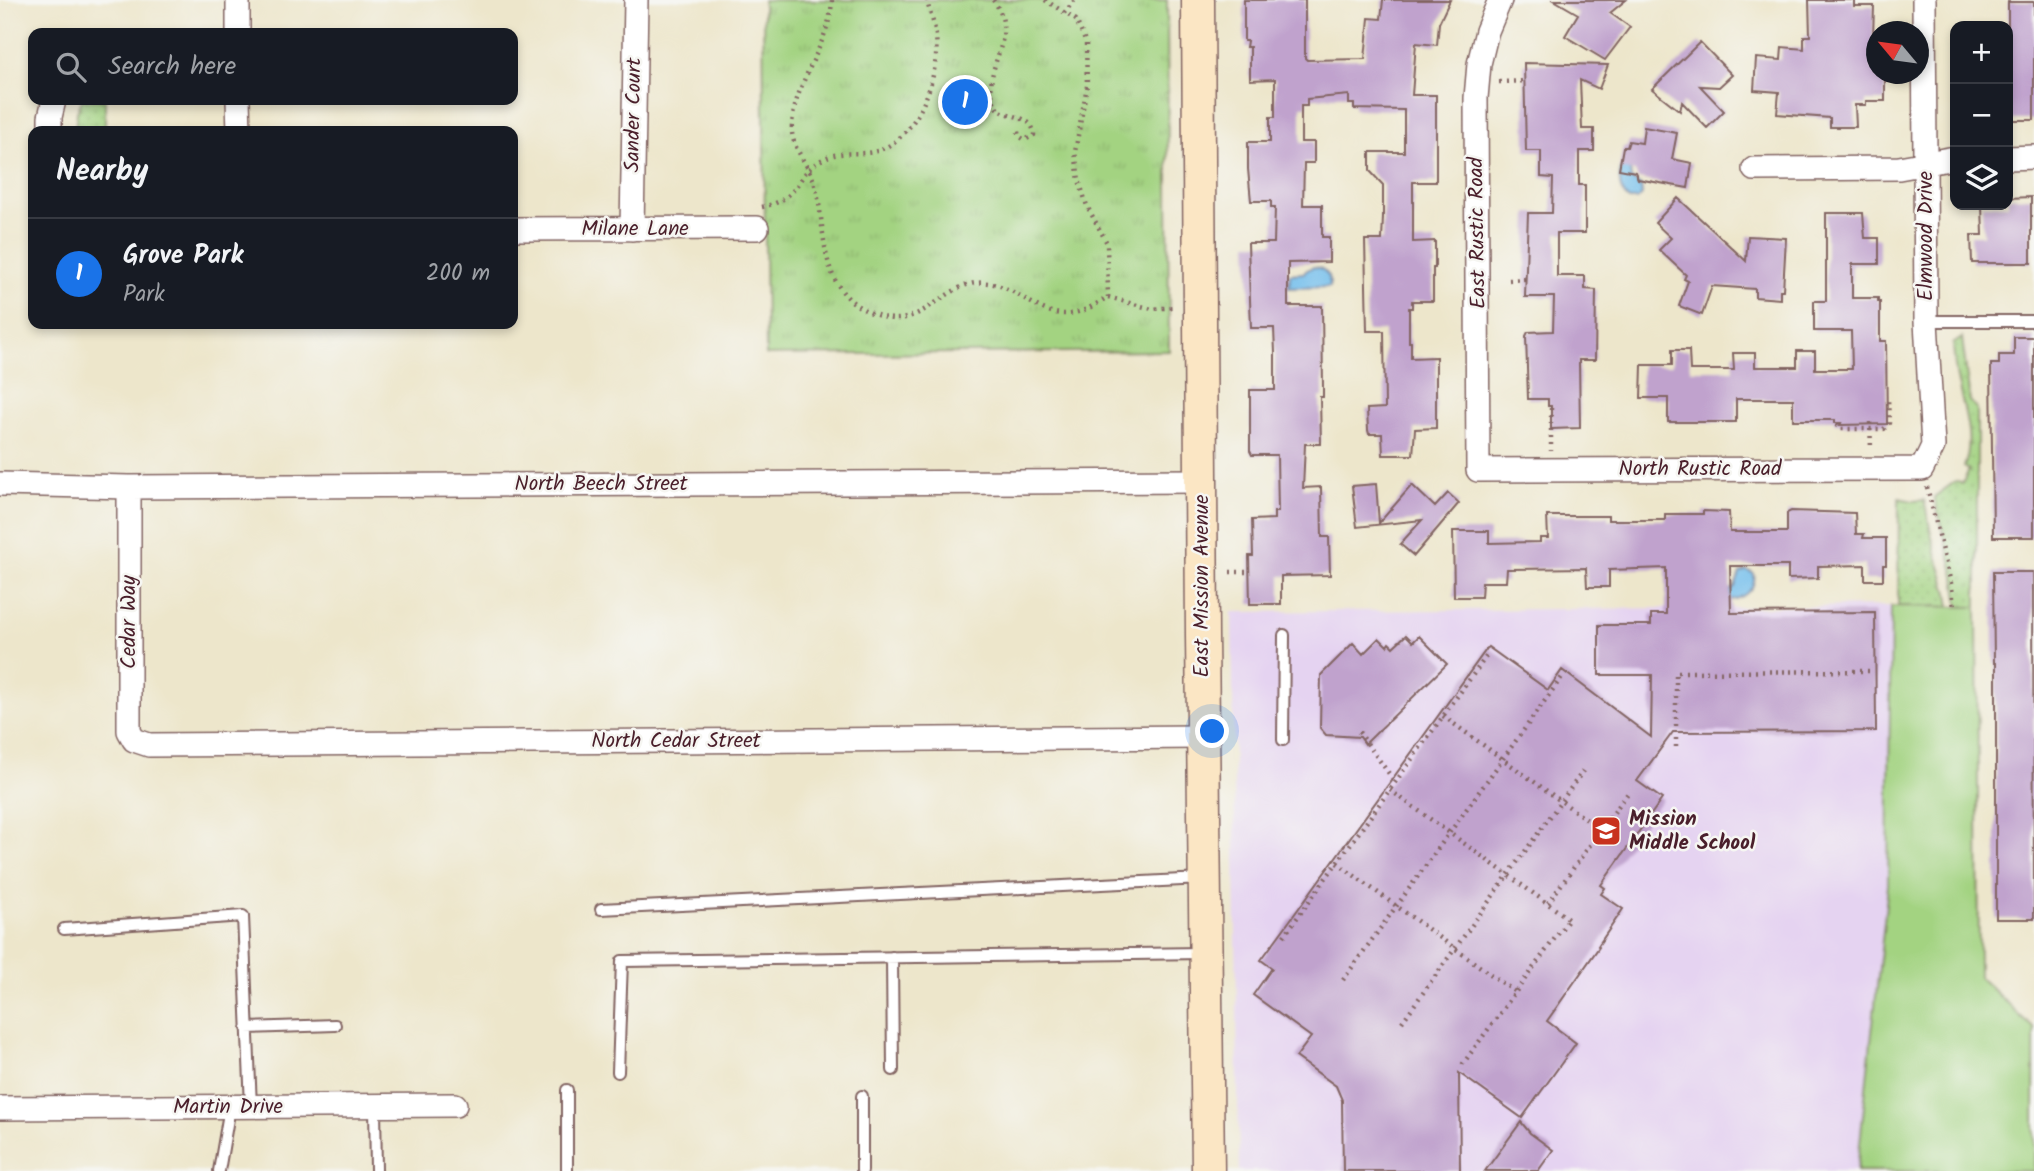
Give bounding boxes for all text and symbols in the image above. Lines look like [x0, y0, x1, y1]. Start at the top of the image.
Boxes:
north arrow [1866, 21, 1929, 84]
map controls [1950, 21, 2013, 210]
button: + [1950, 21, 2013, 84]
search box [28, 28, 518, 105]
text: Search here [108, 46, 236, 88]
icon: search [52, 48, 90, 86]
street label: Sander Court [617, 56, 652, 173]
pin: 1 [942, 76, 988, 128]
button: − [1950, 84, 2013, 147]
button: layers [1950, 147, 2013, 210]
text: Nearby [56, 148, 148, 196]
street label: East Rustic Road [1460, 156, 1496, 309]
street label: Elmwood Drive [1910, 170, 1943, 301]
street label: Milane Lane [581, 213, 689, 246]
text: Grove Park [123, 235, 243, 277]
text: 1 [76, 256, 82, 292]
text: 200 m [426, 256, 490, 292]
text: Park [123, 277, 165, 313]
street label: North Rustic Road [1619, 453, 1782, 486]
street label: North Beech Street [514, 468, 688, 501]
street label: East Mission Avenue [1186, 494, 1219, 678]
street label: Cedar Way [113, 575, 146, 669]
your location [1195, 714, 1229, 748]
street label: North Cedar Street [591, 725, 762, 758]
place label: Mission Middle School [1629, 803, 1756, 860]
school or university icon: Mission Middle School [1589, 814, 1623, 848]
street label: Martin Drive [173, 1091, 284, 1124]

